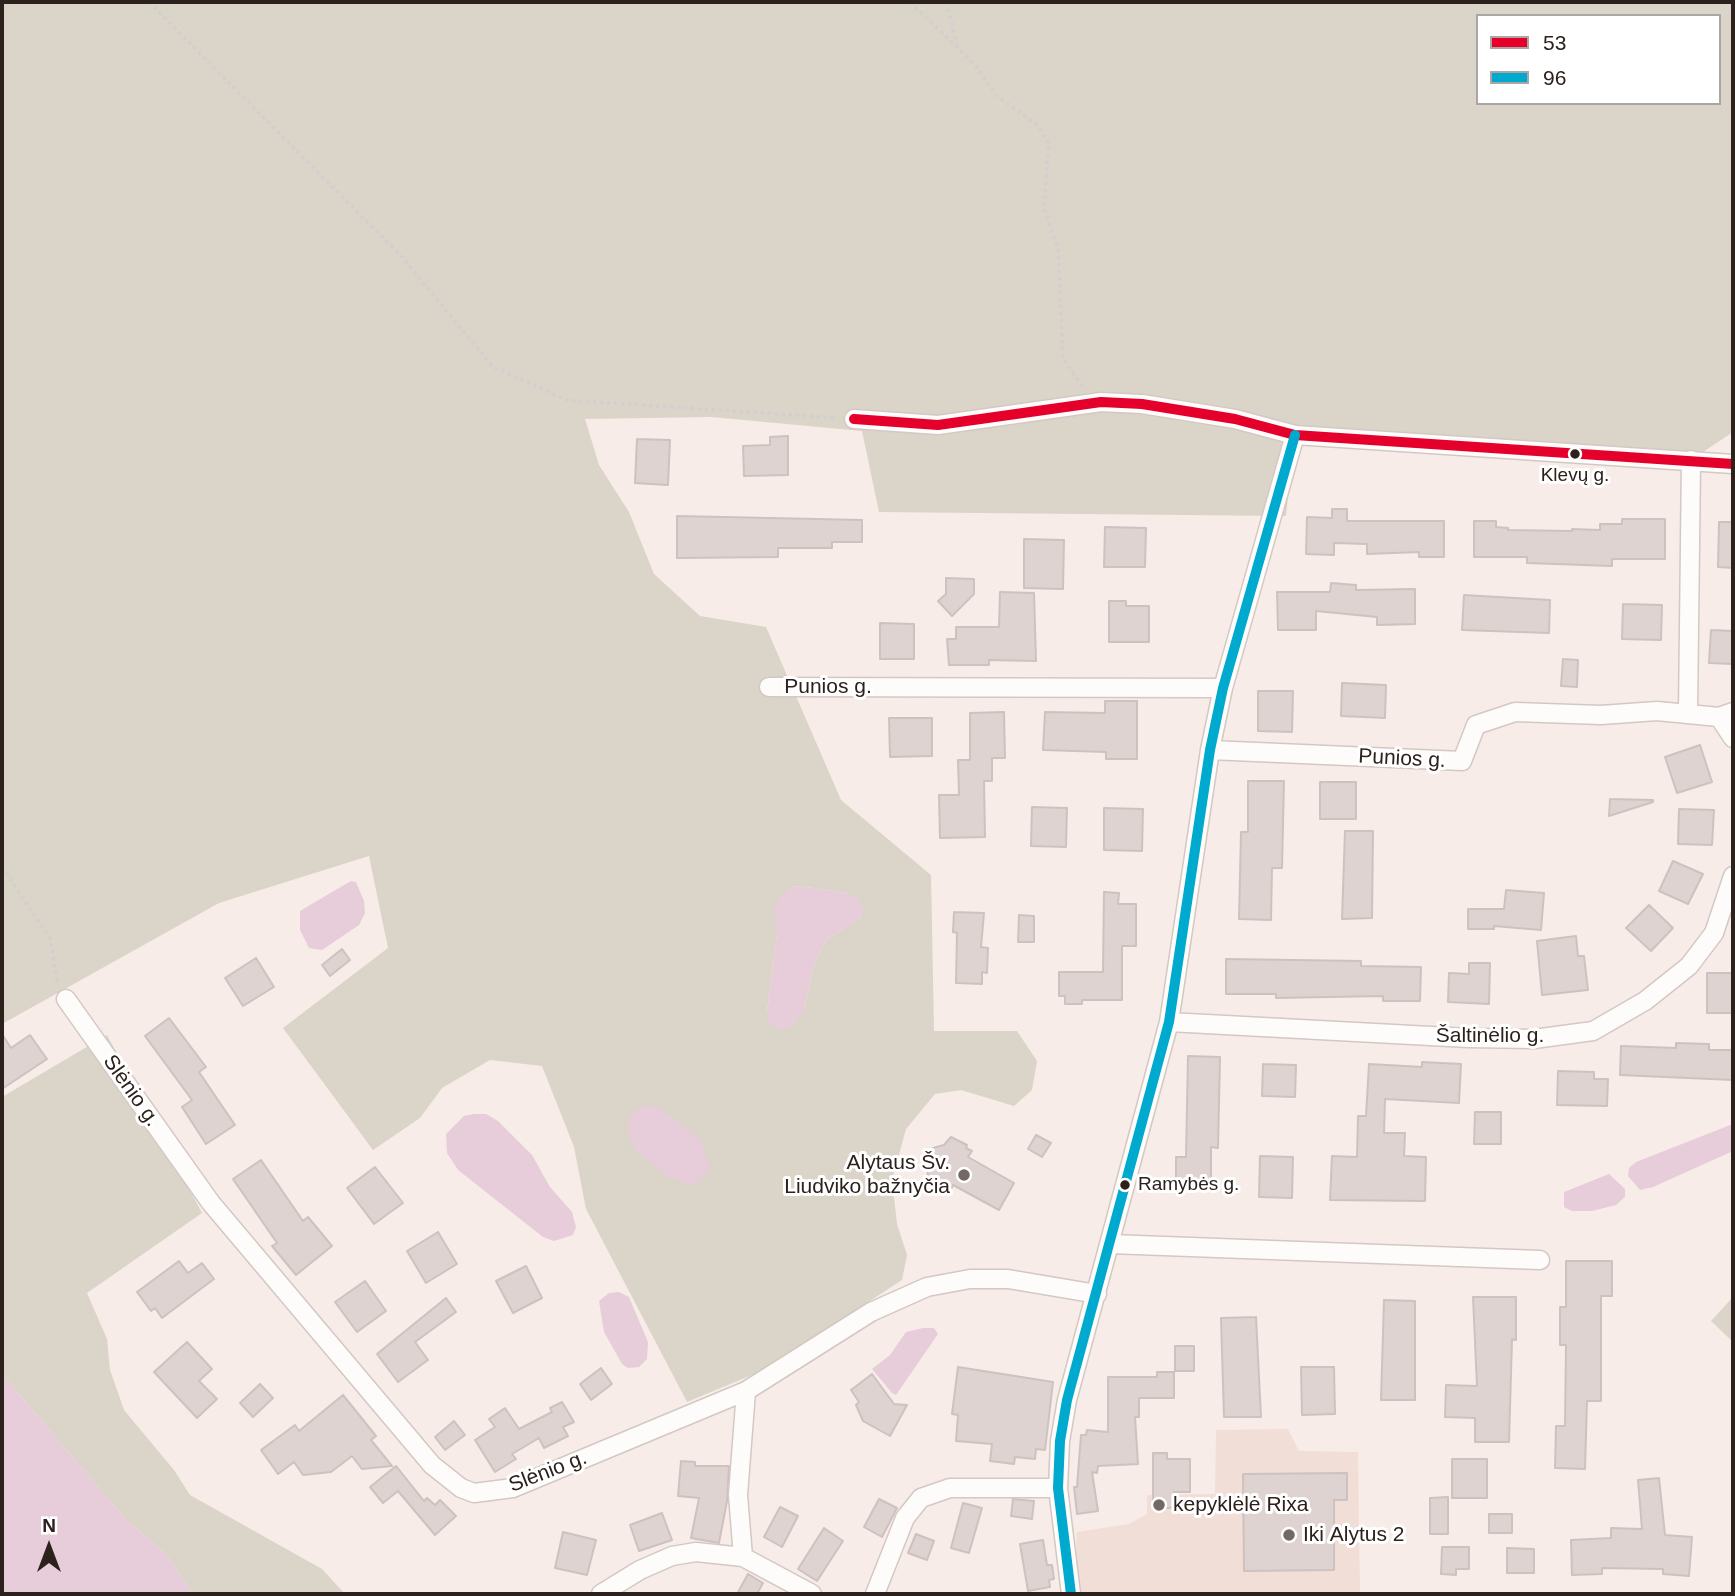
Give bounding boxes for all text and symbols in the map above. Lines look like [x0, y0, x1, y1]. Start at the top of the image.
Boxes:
legend [1476, 14, 1721, 105]
text: 53 [1543, 31, 1566, 54]
text: 96 [1543, 66, 1566, 89]
marker: Klevų g. [1568, 447, 1582, 461]
place label: Klevų g. [1541, 465, 1609, 487]
street label: Punios g. [784, 674, 872, 700]
street label: Punios g. [1358, 744, 1446, 774]
street label: Šaltinėlio g. [1436, 1023, 1544, 1049]
street label: Slėnio g. [97, 1050, 165, 1132]
place label: Alytaus Šv. Liudviko bažnyčia [784, 1150, 950, 1200]
marker: Alytaus Šv. Liudviko bažnyčia [956, 1167, 972, 1183]
place label: Ramybės g. [1138, 1174, 1239, 1196]
marker: Ramybės g. [1118, 1178, 1132, 1192]
street label: Slėnio g. [505, 1446, 591, 1498]
place label: kepyklėlė Rixa [1173, 1492, 1308, 1518]
marker: kepyklėlė Rixa [1151, 1497, 1167, 1513]
north arrow [14, 1512, 84, 1582]
text: N [42, 1515, 56, 1536]
place label: Iki Alytus 2 [1303, 1522, 1405, 1548]
marker: Iki Alytus 2 [1281, 1527, 1297, 1543]

